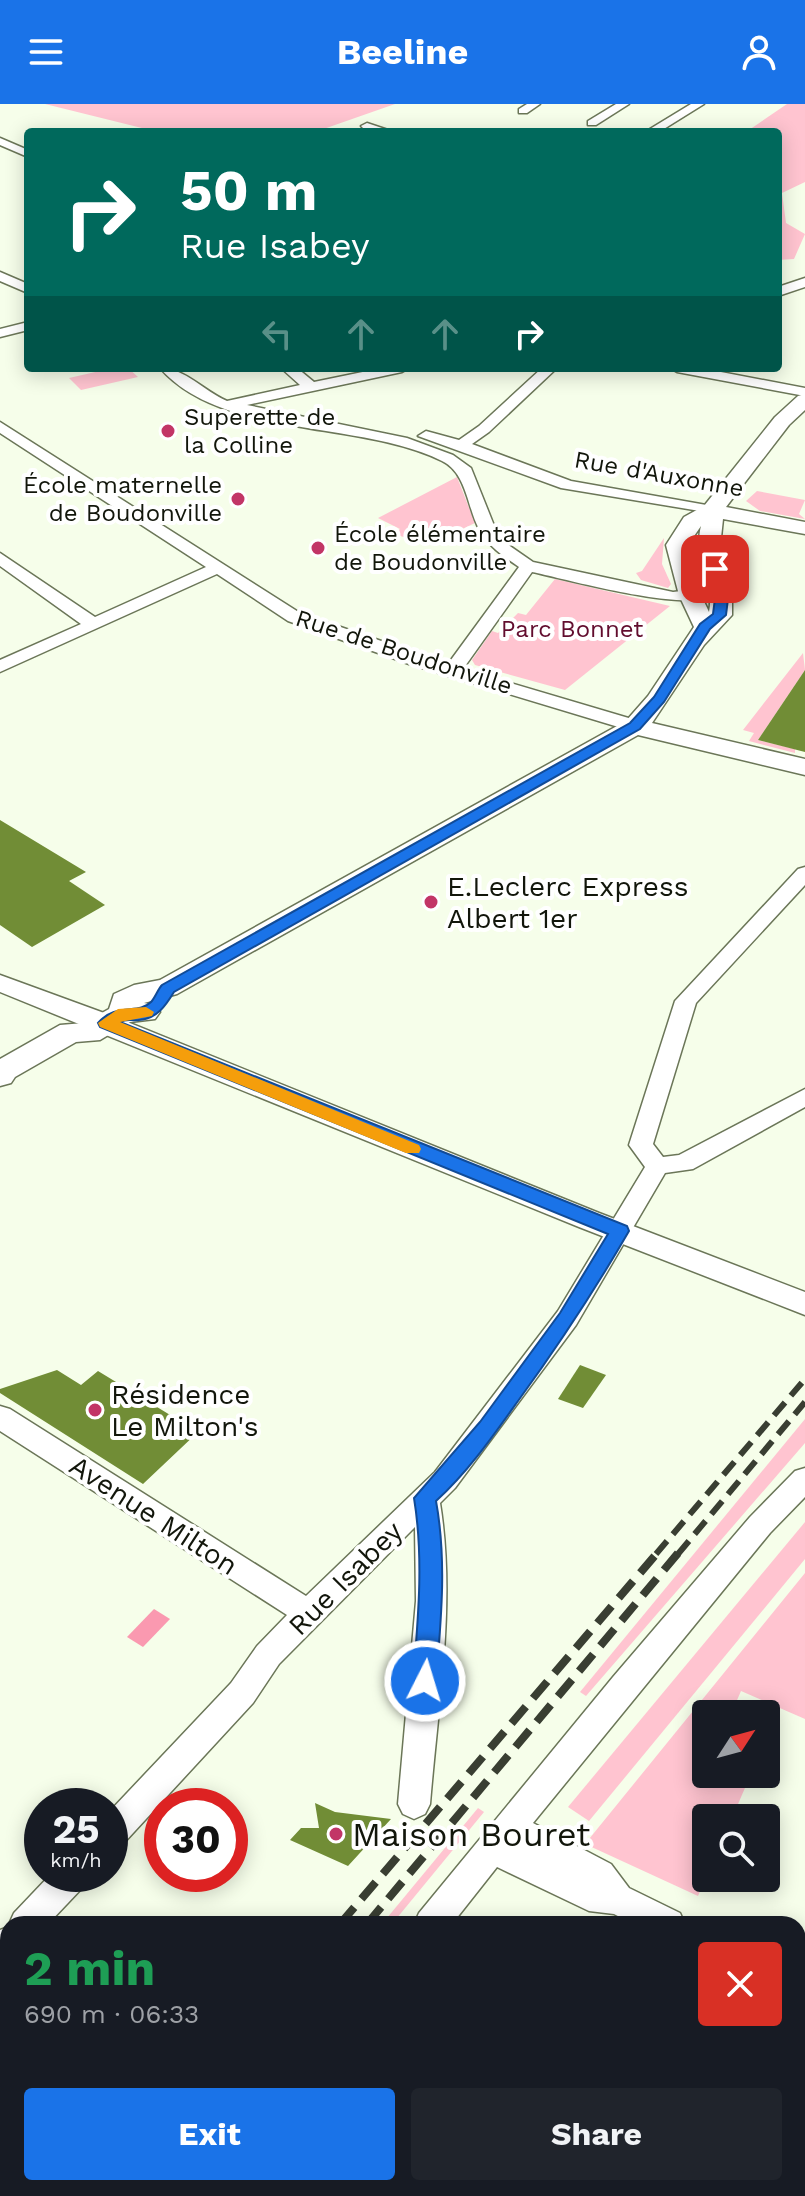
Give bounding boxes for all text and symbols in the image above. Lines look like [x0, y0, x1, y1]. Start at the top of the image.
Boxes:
icon: menu [24, 30, 68, 74]
icon: person [737, 30, 781, 74]
text: Beeline [337, 31, 468, 73]
text: 50 m [180, 158, 317, 224]
icon: right [48, 160, 152, 264]
text: Rue Isabey [180, 225, 370, 267]
icon: left [255, 312, 299, 356]
icon: ahead [339, 312, 383, 356]
icon: ahead [423, 312, 467, 356]
icon: right [507, 312, 551, 356]
place label: Superette de la Colline [184, 403, 335, 459]
marker: Superette de la Colline [159, 422, 177, 440]
street label: Rue d'Auxonne [572, 445, 746, 503]
place label: École maternelle de Boudonville [23, 471, 222, 527]
marker: École maternelle de Boudonville [229, 490, 247, 508]
place label: École élémentaire de Boudonville [334, 520, 546, 576]
pin [681, 535, 749, 603]
marker: École élémentaire de Boudonville [309, 539, 327, 557]
icon: arrive [693, 547, 737, 591]
street label: Rue de Boudonville [292, 604, 516, 700]
park label: Parc Bonnet [501, 615, 643, 643]
place label: E.Leclerc Express Albert 1er [447, 870, 688, 935]
marker: E.Leclerc Express Albert 1er [422, 893, 440, 911]
place label: Résidence Le Milton's [111, 1378, 259, 1443]
marker: Résidence Le Milton's [86, 1401, 104, 1419]
street label: Avenue Milton [63, 1449, 244, 1582]
street label: Rue Isabey [282, 1514, 410, 1642]
position arrow [383, 1639, 467, 1723]
north arrow [692, 1700, 780, 1788]
map controls [692, 1700, 780, 1892]
speed limit sign: 30 [144, 1788, 248, 1892]
button: search [692, 1804, 780, 1892]
text: 25 [52, 1806, 100, 1853]
place label: Maison Bouret [352, 1814, 590, 1854]
marker: Maison Bouret [327, 1825, 345, 1843]
text: km/h [50, 1848, 102, 1872]
text: 2 min [24, 1940, 155, 1997]
button: close [698, 1942, 782, 2026]
text: 690 m · 06:33 [24, 1999, 199, 2029]
button: Exit [24, 2088, 395, 2180]
button: Share [411, 2088, 782, 2180]

